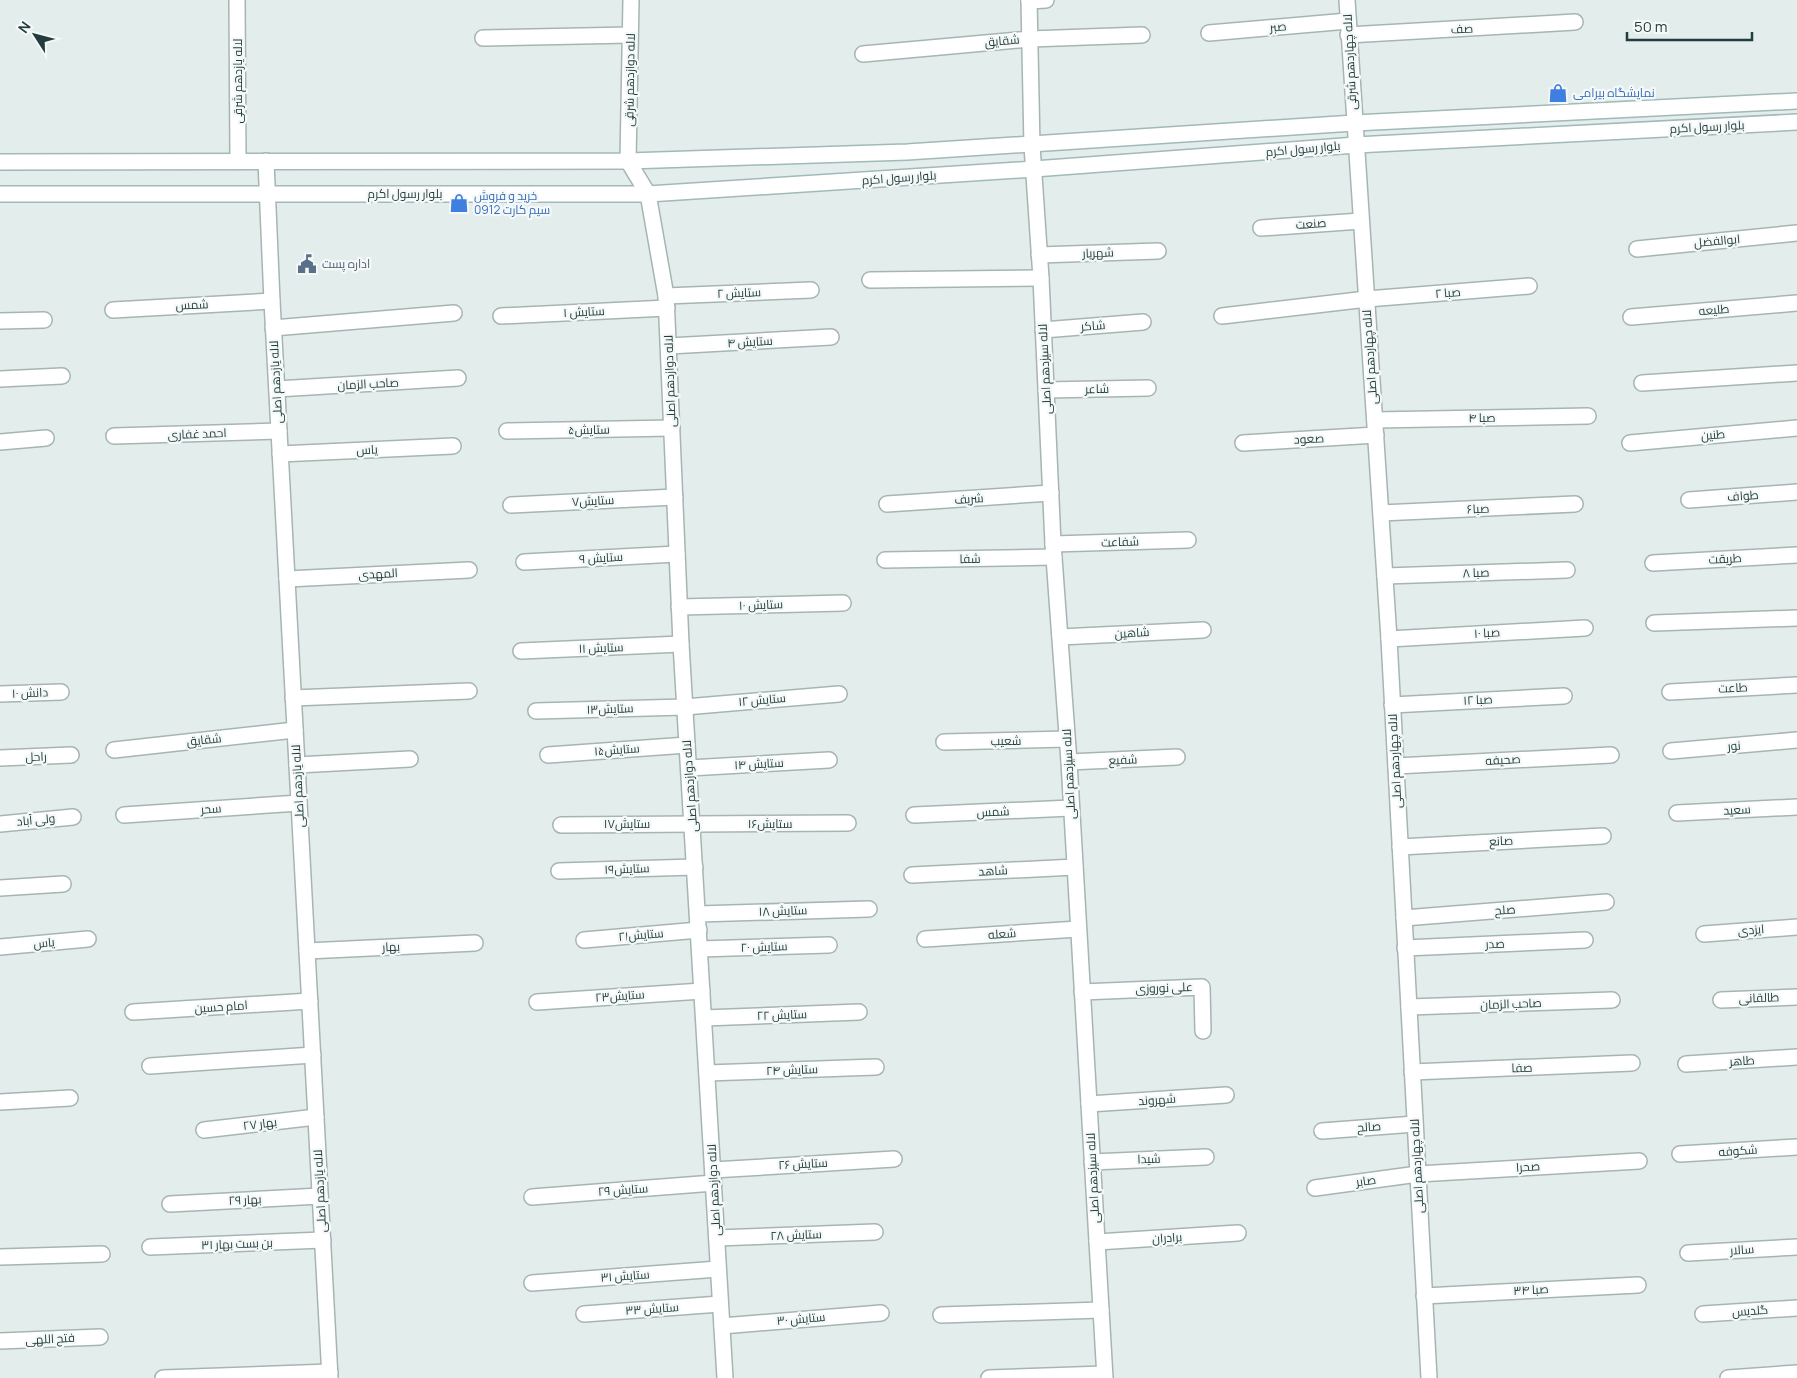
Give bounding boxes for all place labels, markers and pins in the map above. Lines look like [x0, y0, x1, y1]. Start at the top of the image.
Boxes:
shop icon: نمایشگاه بیرامی [1547, 82, 1569, 104]
place label: نمایشگاه بیرامی [1573, 84, 1655, 101]
place label: خرید و فروش سیم کارت 0912 [474, 187, 550, 218]
shop icon: خرید و فروش سیم کارت 0912 [448, 192, 470, 214]
public building icon: اداره پست [296, 253, 318, 275]
place label: اداره پست [322, 255, 370, 273]

